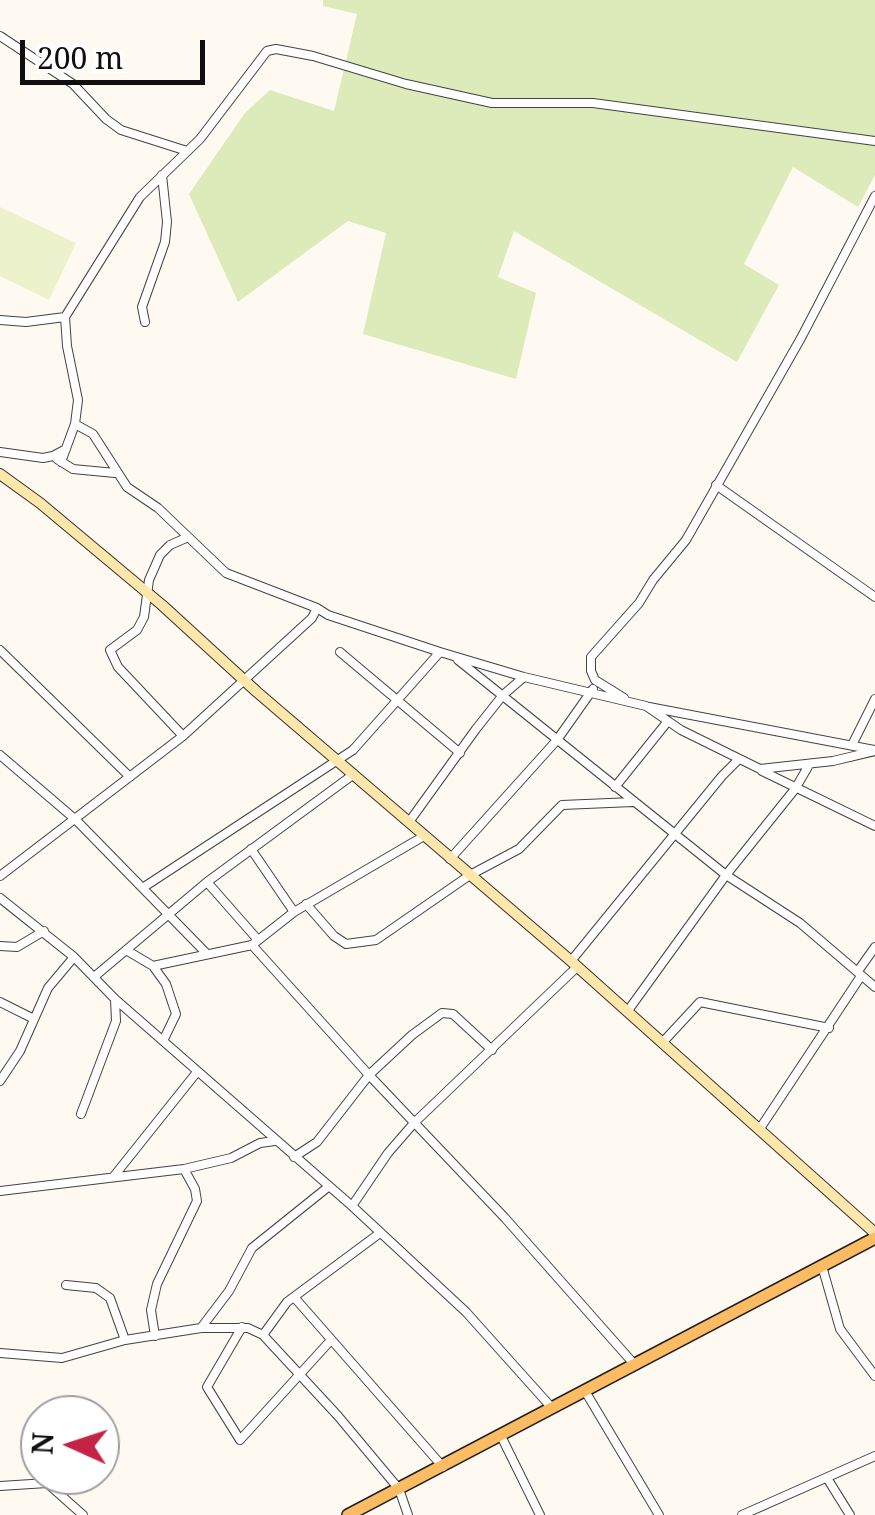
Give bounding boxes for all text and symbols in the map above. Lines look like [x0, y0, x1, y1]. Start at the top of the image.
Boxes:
scale bar [25, 20, 210, 82]
text: 200 m [37, 37, 123, 78]
north arrow [20, 1395, 120, 1495]
text: N [22, 1432, 62, 1456]

